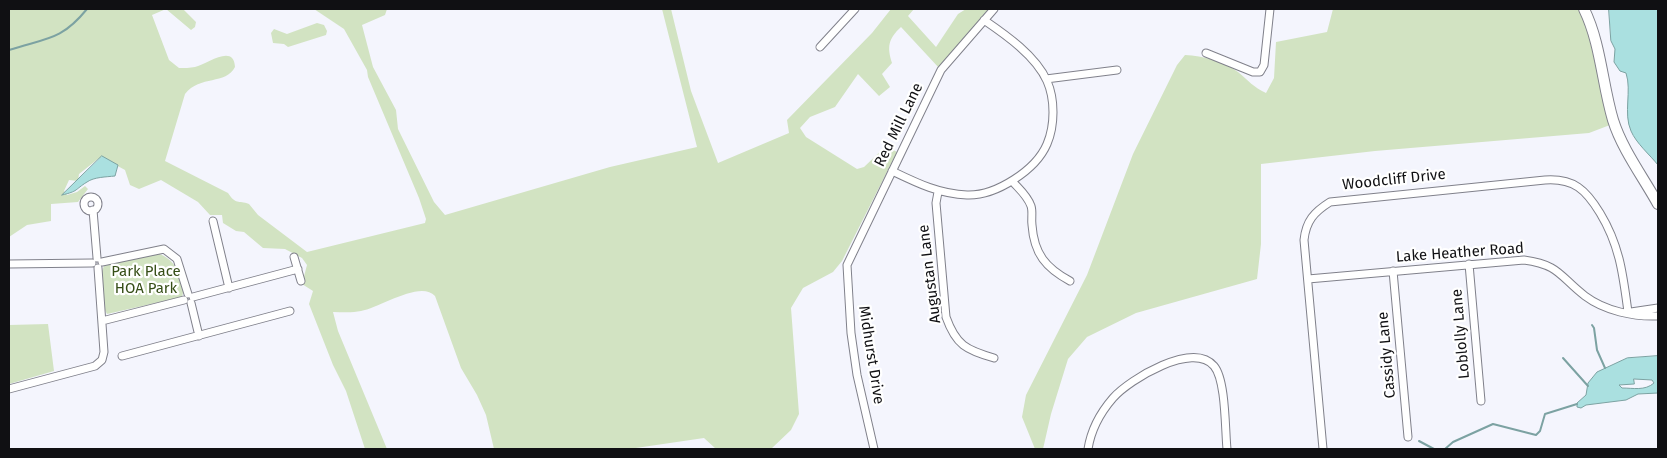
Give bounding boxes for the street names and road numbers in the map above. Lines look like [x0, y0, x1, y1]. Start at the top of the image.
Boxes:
street label: Red Mill Lane [871, 80, 927, 170]
street label: Woodcliff Drive [1341, 166, 1447, 194]
street label: Augustan Lane [915, 224, 945, 324]
street label: Lake Heather Road [1395, 240, 1525, 266]
street label: Loblolly Lane [1448, 288, 1474, 380]
street label: Midhurst Drive [854, 304, 888, 406]
street label: Cassidy Lane [1374, 311, 1400, 399]

